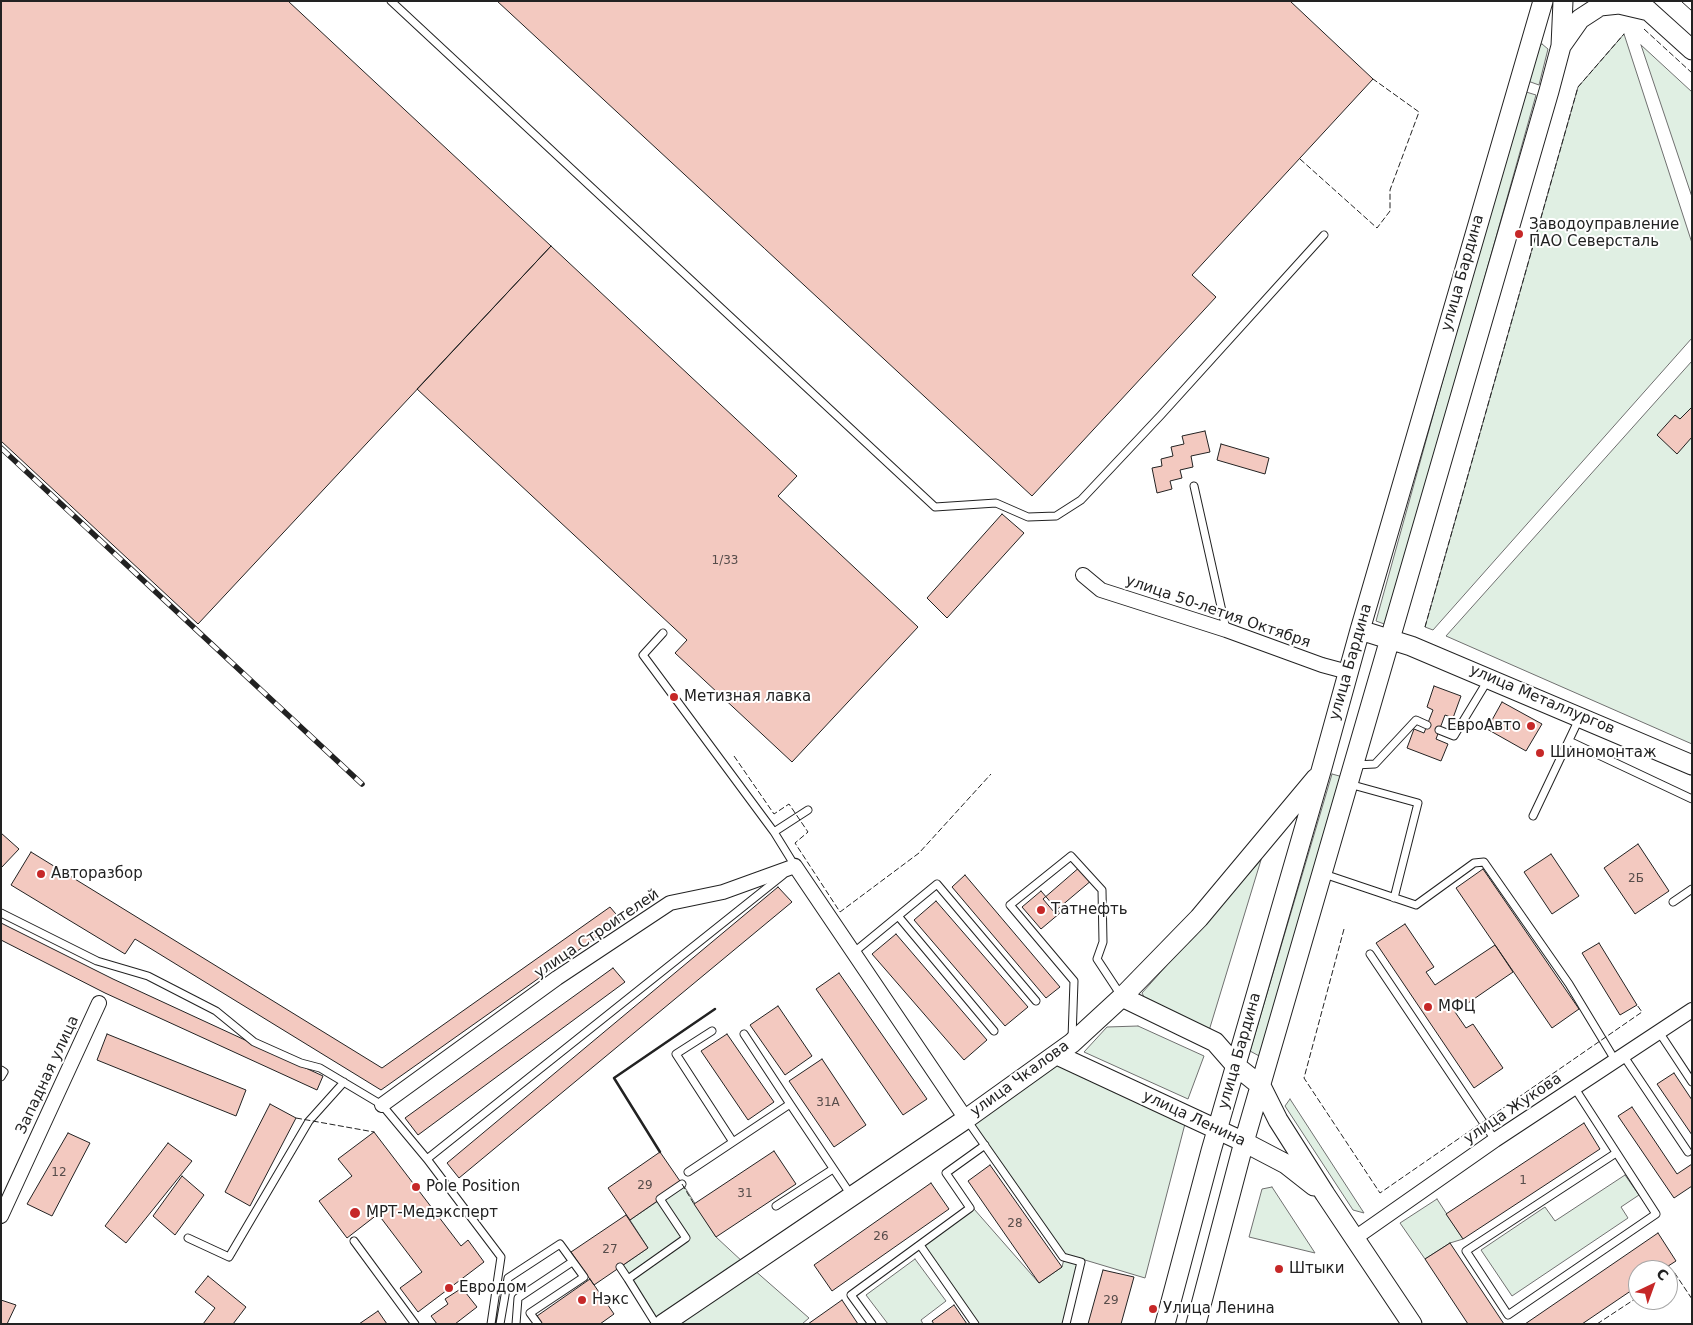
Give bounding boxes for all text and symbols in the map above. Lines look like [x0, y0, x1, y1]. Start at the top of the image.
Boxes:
street label: улица Бардина [1438, 213, 1488, 333]
place label: Заводоуправление ПАО Северсталь [1529, 216, 1679, 251]
marker: Заводоуправление ПАО Северсталь [1513, 228, 1525, 240]
house number: 1/33 [712, 554, 738, 568]
street label: улица 50-летия Октября [1123, 572, 1313, 652]
street label: улица Бардина [1326, 602, 1376, 722]
street label: улица Металлургов [1467, 661, 1617, 739]
place label: Метизная лавка [684, 688, 811, 706]
marker: Метизная лавка [668, 691, 680, 703]
place label: ЕвроАвто [1447, 717, 1521, 735]
marker: ЕвроАвто [1525, 720, 1537, 732]
place label: Шиномонтаж [1550, 744, 1657, 762]
marker: Шиномонтаж [1534, 747, 1546, 759]
place label: Авторазбор [51, 865, 143, 883]
marker: Авторазбор [35, 868, 47, 880]
house number: 2Б [1628, 872, 1644, 886]
street label: улица Строителей [531, 886, 663, 982]
place label: Татнефть [1051, 901, 1128, 919]
marker: Татнефть [1035, 904, 1047, 916]
street label: улица Бардина [1215, 991, 1265, 1111]
place label: МФЦ [1438, 998, 1476, 1016]
marker: МФЦ [1422, 1001, 1434, 1013]
street label: Западная улица [13, 1013, 83, 1137]
street label: улица Чкалова [967, 1037, 1073, 1121]
street label: улица Жукова [1461, 1070, 1565, 1148]
street label: улица Ленина [1140, 1087, 1248, 1151]
house number: 31А [816, 1096, 840, 1110]
house number: 12 [51, 1166, 67, 1180]
house number: 1 [1519, 1174, 1527, 1188]
place label: Pole Position [426, 1178, 520, 1196]
house number: 29 [637, 1179, 653, 1193]
marker: Pole Position [410, 1181, 422, 1193]
house number: 31 [737, 1187, 753, 1201]
place label: МРТ-Медэксперт [366, 1204, 498, 1222]
marker: МРТ-Медэксперт [348, 1206, 362, 1220]
house number: 28 [1007, 1217, 1023, 1231]
house number: 26 [873, 1230, 889, 1244]
house number: 27 [602, 1243, 618, 1257]
place label: Штыки [1289, 1260, 1344, 1278]
north arrow [1628, 1260, 1678, 1310]
marker: Штыки [1273, 1263, 1285, 1275]
text: С [1653, 1265, 1672, 1284]
place label: Евродом [459, 1279, 527, 1297]
marker: Евродом [443, 1282, 455, 1294]
place label: Нэкс [592, 1291, 629, 1309]
marker: Нэкс [576, 1294, 588, 1306]
house number: 29 [1103, 1294, 1119, 1308]
place label: Улица Ленина [1163, 1300, 1275, 1318]
marker: Улица Ленина [1147, 1303, 1159, 1315]

